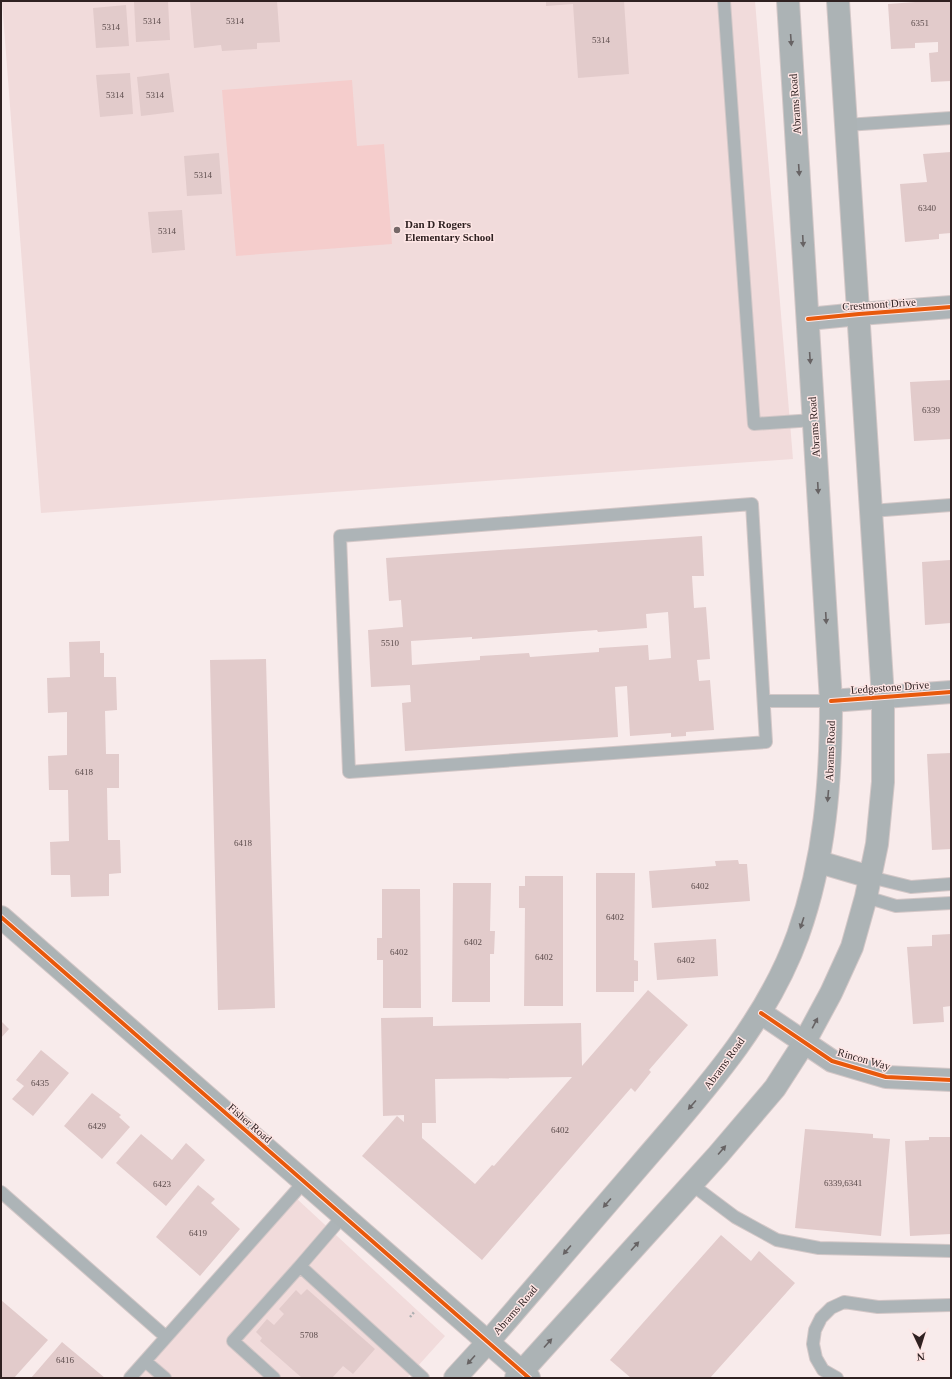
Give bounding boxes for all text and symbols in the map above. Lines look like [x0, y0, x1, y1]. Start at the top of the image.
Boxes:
house number: 5314 [143, 16, 162, 26]
house number: 5314 [226, 16, 245, 26]
house number: 6351 [911, 18, 929, 28]
house number: 5314 [102, 22, 121, 32]
one-way arrow [787, 34, 794, 46]
house number: 5314 [592, 35, 611, 45]
street label: Abrams Road [787, 73, 803, 135]
house number: 5314 [106, 90, 125, 100]
house number: 5314 [146, 90, 165, 100]
one-way arrow [795, 164, 802, 176]
house number: 5314 [194, 170, 213, 180]
house number: 6340 [918, 203, 937, 213]
place label: Dan D Rogers Elementary School [405, 218, 494, 243]
marker: Dan D Rogers Elementary School [392, 225, 402, 235]
house number: 5314 [158, 226, 177, 236]
one-way arrow [799, 235, 806, 247]
street label: Crestmont Drive [842, 295, 916, 313]
one-way arrow [807, 352, 814, 364]
street label: Abrams Road [806, 396, 822, 458]
house number: 6339 [922, 405, 941, 415]
one-way arrow [815, 482, 822, 494]
one-way arrow [823, 612, 829, 625]
house number: 5510 [381, 638, 400, 648]
street label: Ledgestone Drive [850, 678, 930, 696]
street label: Abrams Road [823, 720, 837, 782]
house number: 6418 [75, 767, 94, 777]
one-way arrow [825, 790, 831, 802]
house number: 6418 [234, 838, 253, 848]
house number: 6402 [691, 881, 709, 891]
house number: 6402 [606, 912, 624, 922]
one-way arrow [799, 917, 805, 929]
house number: 6402 [464, 937, 482, 947]
house number: 6402 [390, 947, 408, 957]
house number: 6402 [535, 952, 553, 962]
house number: 6402 [677, 955, 695, 965]
one-way arrow [812, 1017, 819, 1029]
street label: Abrams Road [701, 1034, 747, 1091]
street label: Rincon Way [836, 1046, 892, 1072]
house number: 6435 [31, 1078, 50, 1088]
one-way arrow [688, 1099, 697, 1110]
street label: Fisher Road [226, 1101, 274, 1145]
house number: 6429 [88, 1121, 107, 1131]
house number: 6402 [551, 1125, 569, 1135]
one-way arrow [717, 1145, 726, 1155]
house number: 6339,6341 [824, 1178, 862, 1188]
house number: 6423 [153, 1179, 172, 1189]
one-way arrow [603, 1198, 612, 1208]
house number: 6419 [189, 1228, 208, 1238]
one-way arrow [630, 1241, 639, 1252]
one-way arrow [563, 1245, 572, 1254]
street label: Abrams Road [491, 1283, 540, 1337]
north arrow [900, 1327, 940, 1367]
house number: 5708 [300, 1330, 319, 1340]
one-way arrow [543, 1338, 552, 1348]
text: N [916, 1351, 925, 1363]
house number: 6416 [56, 1355, 75, 1365]
one-way arrow [466, 1355, 476, 1365]

